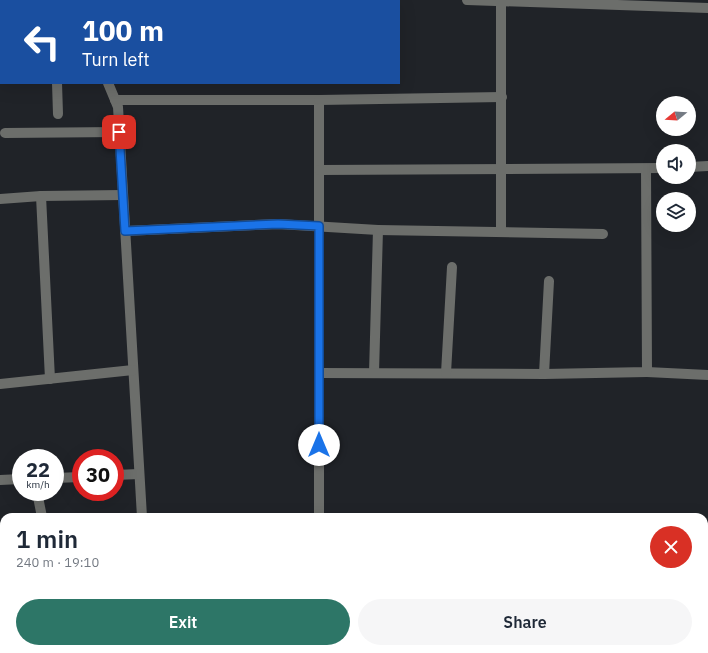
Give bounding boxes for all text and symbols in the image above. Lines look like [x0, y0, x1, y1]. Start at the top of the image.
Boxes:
text: 100 m [82, 12, 164, 49]
icon: left [16, 16, 68, 68]
text: Turn left [82, 48, 150, 71]
north arrow [656, 96, 696, 136]
map controls [656, 96, 696, 232]
pin [102, 115, 136, 149]
icon: arrive [108, 121, 130, 143]
button: sound [656, 144, 696, 184]
button: layers [656, 192, 696, 232]
position arrow [298, 424, 340, 466]
speed limit sign: 30 [72, 449, 124, 501]
text: 22 [26, 456, 50, 483]
text: km/h [26, 478, 50, 491]
text: 1 min [16, 523, 78, 555]
button: close [650, 526, 692, 568]
text: 240 m · 19:10 [16, 554, 99, 571]
button: Exit [16, 599, 350, 645]
button: Share [358, 599, 692, 645]

